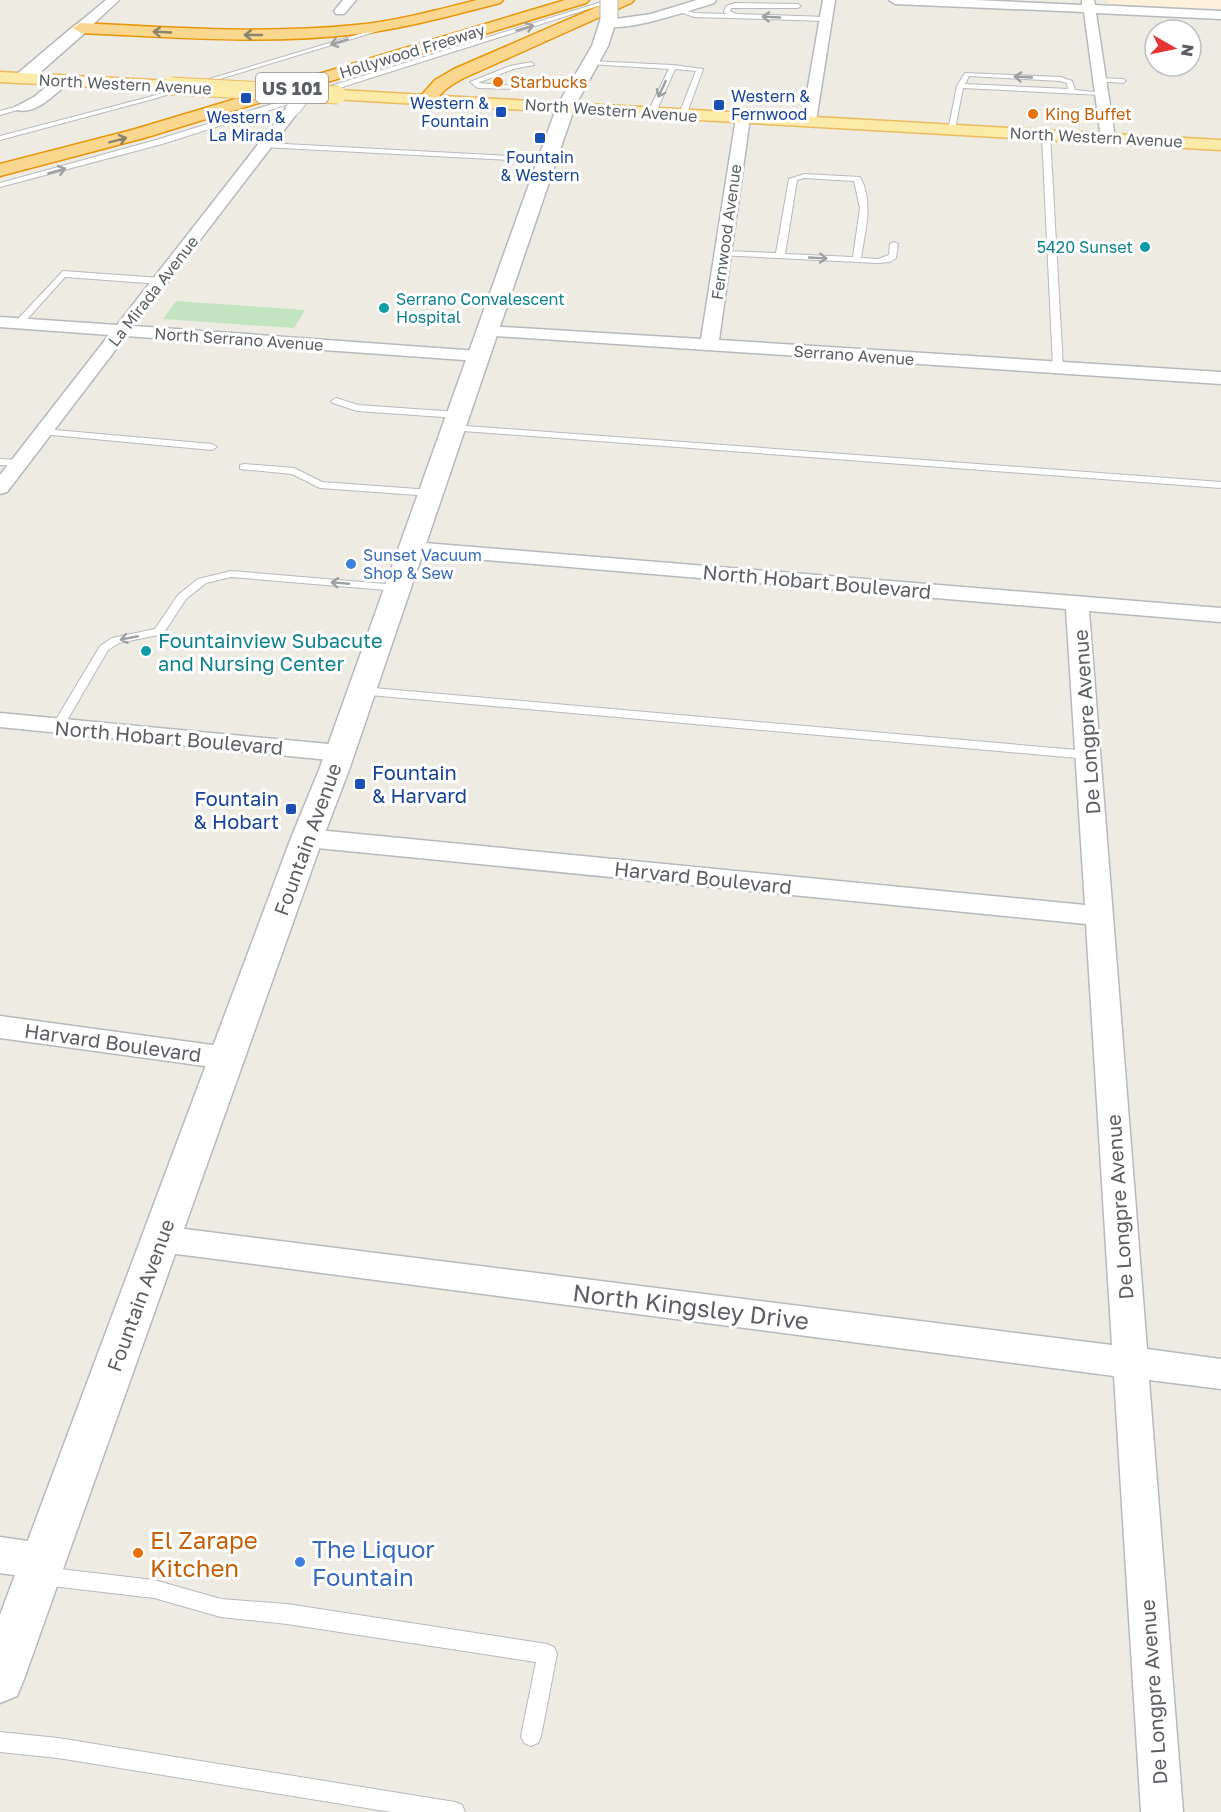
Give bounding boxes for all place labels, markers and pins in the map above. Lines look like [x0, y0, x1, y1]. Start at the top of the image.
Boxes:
place label: Starbucks [510, 72, 587, 92]
marker: Starbucks [491, 75, 505, 89]
place label: Western & Fernwood [731, 86, 810, 124]
marker: Western & La Mirada [239, 91, 253, 105]
place label: Western & Fountain [410, 93, 489, 131]
marker: Western & Fernwood [712, 98, 726, 112]
place label: King Buffet [1045, 104, 1132, 124]
marker: Western & Fountain [494, 105, 508, 119]
place label: Western & La Mirada [207, 107, 286, 145]
marker: King Buffet [1026, 107, 1040, 121]
marker: Fountain & Western [533, 131, 547, 145]
place label: Fountain & Western [501, 147, 579, 185]
place label: 5420 Sunset [1037, 237, 1133, 257]
marker: 5420 Sunset [1138, 240, 1152, 254]
place label: Serrano Convalescent Hospital [396, 289, 565, 327]
marker: Serrano Convalescent Hospital [377, 301, 391, 315]
place label: Sunset Vacuum Shop & Sew [363, 545, 482, 583]
marker: Sunset Vacuum Shop & Sew [344, 557, 358, 571]
place label: Fountainview Subacute and Nursing Center [158, 628, 383, 675]
marker: Fountainview Subacute and Nursing Center [139, 644, 153, 658]
place label: Fountain & Harvard [372, 760, 467, 807]
marker: Fountain & Harvard [353, 777, 367, 791]
place label: Fountain & Hobart [194, 786, 279, 833]
marker: Fountain & Hobart [284, 802, 298, 816]
place label: El Zarape Kitchen [150, 1525, 258, 1582]
place label: The Liquor Fountain [312, 1534, 435, 1591]
marker: El Zarape Kitchen [131, 1546, 145, 1560]
marker: The Liquor Fountain [293, 1555, 307, 1569]

